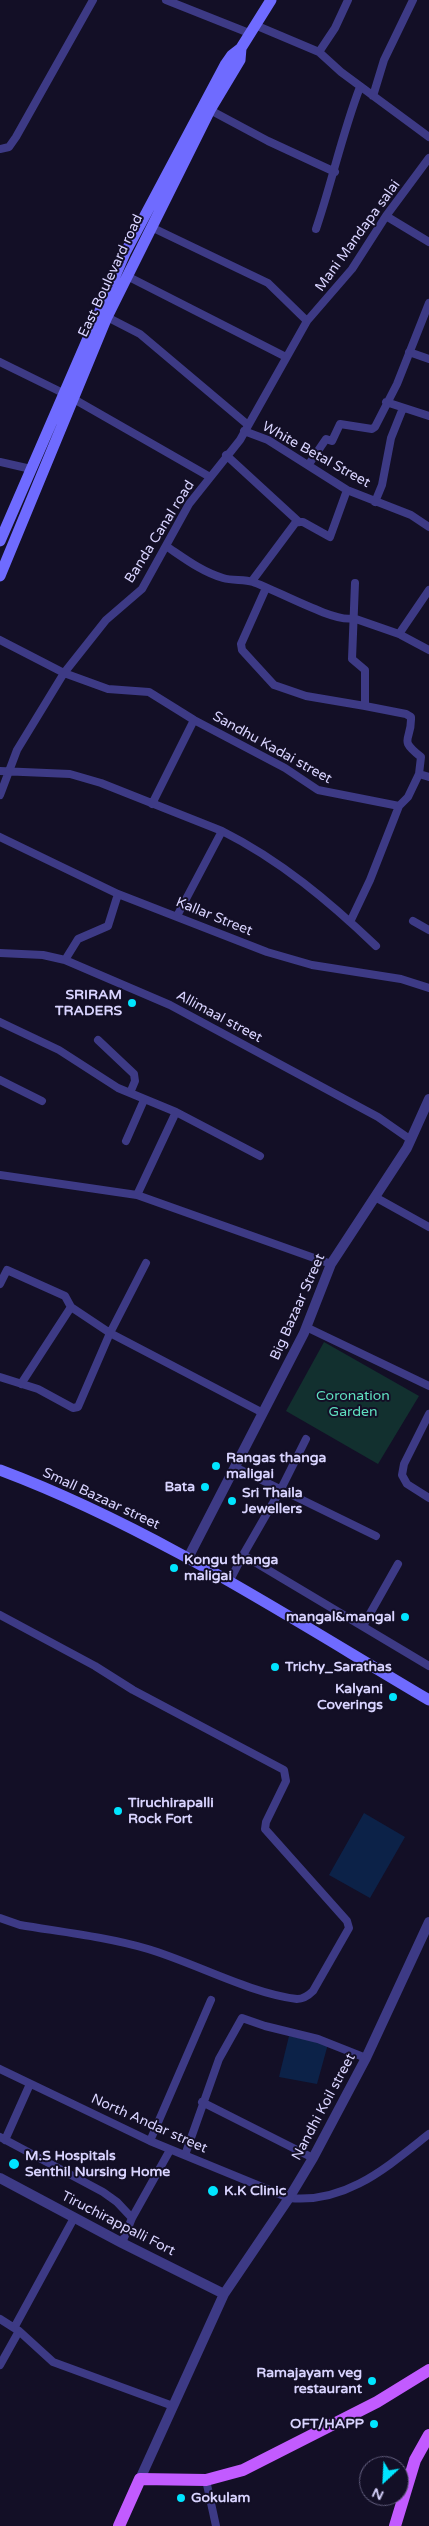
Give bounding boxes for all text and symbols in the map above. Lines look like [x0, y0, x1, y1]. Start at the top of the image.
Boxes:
street label: Mani Mandapa salai [312, 177, 404, 295]
street label: East Boulevard road [75, 212, 147, 340]
street label: White Betal Street [259, 418, 373, 492]
street label: Banda Canal road [122, 478, 198, 586]
street label: Sandhu Kadai street [209, 708, 335, 788]
street label: Kallar Street [173, 894, 255, 940]
place label: SRIRAM TRADERS [55, 987, 122, 1020]
street label: Allimaal street [173, 987, 265, 1047]
marker: SRIRAM TRADERS [126, 997, 138, 1009]
street label: Big Bazaar Street [267, 1251, 329, 1363]
park label: Coronation Garden [316, 1388, 390, 1420]
place label: Rangas thanga maligai [226, 1450, 326, 1482]
marker: Rangas thanga maligai [210, 1460, 222, 1472]
street label: Small Bazaar street [40, 1464, 162, 1534]
place label: Bata [164, 1479, 195, 1495]
marker: Bata [199, 1481, 211, 1493]
place label: Sri Thaila Jewellers [242, 1485, 303, 1518]
marker: Sri Thaila Jewellers [226, 1495, 238, 1507]
place label: Kongu thanga maligai [184, 1552, 278, 1584]
marker: Kongu thanga maligai [168, 1562, 180, 1574]
place label: mangal&mangal [286, 1609, 395, 1625]
marker: mangal&mangal [399, 1611, 411, 1623]
place label: Trichy_Sarathas [285, 1659, 392, 1675]
marker: Trichy_Sarathas [269, 1661, 281, 1673]
place label: Kalyani Coverings [317, 1681, 383, 1714]
marker: Kalyani Coverings [387, 1691, 399, 1703]
place label: Tiruchirapalli Rock Fort [128, 1795, 214, 1828]
marker: Tiruchirapalli Rock Fort [112, 1805, 124, 1817]
street label: Nandhi Koil street [289, 2051, 359, 2163]
street label: North Andar street [88, 2091, 210, 2157]
place label: M.S Hospitals Senthil Nursing Home [25, 2148, 170, 2180]
marker: M.S Hospitals Senthil Nursing Home [7, 2157, 21, 2171]
place label: K.K Clinic [224, 2183, 286, 2199]
marker: K.K Clinic [206, 2184, 220, 2198]
street label: Tiruchirappalli Fort [58, 2188, 178, 2260]
place label: Ramajayam veg restaurant [256, 2365, 362, 2398]
marker: Ramajayam veg restaurant [366, 2375, 378, 2387]
place label: OFT/HAPP [290, 2416, 364, 2432]
marker: OFT/HAPP [368, 2418, 380, 2430]
north arrow [359, 2456, 409, 2506]
text: N [369, 2484, 387, 2504]
place label: Gokulam [191, 2490, 250, 2506]
marker: Gokulam [175, 2492, 187, 2504]

